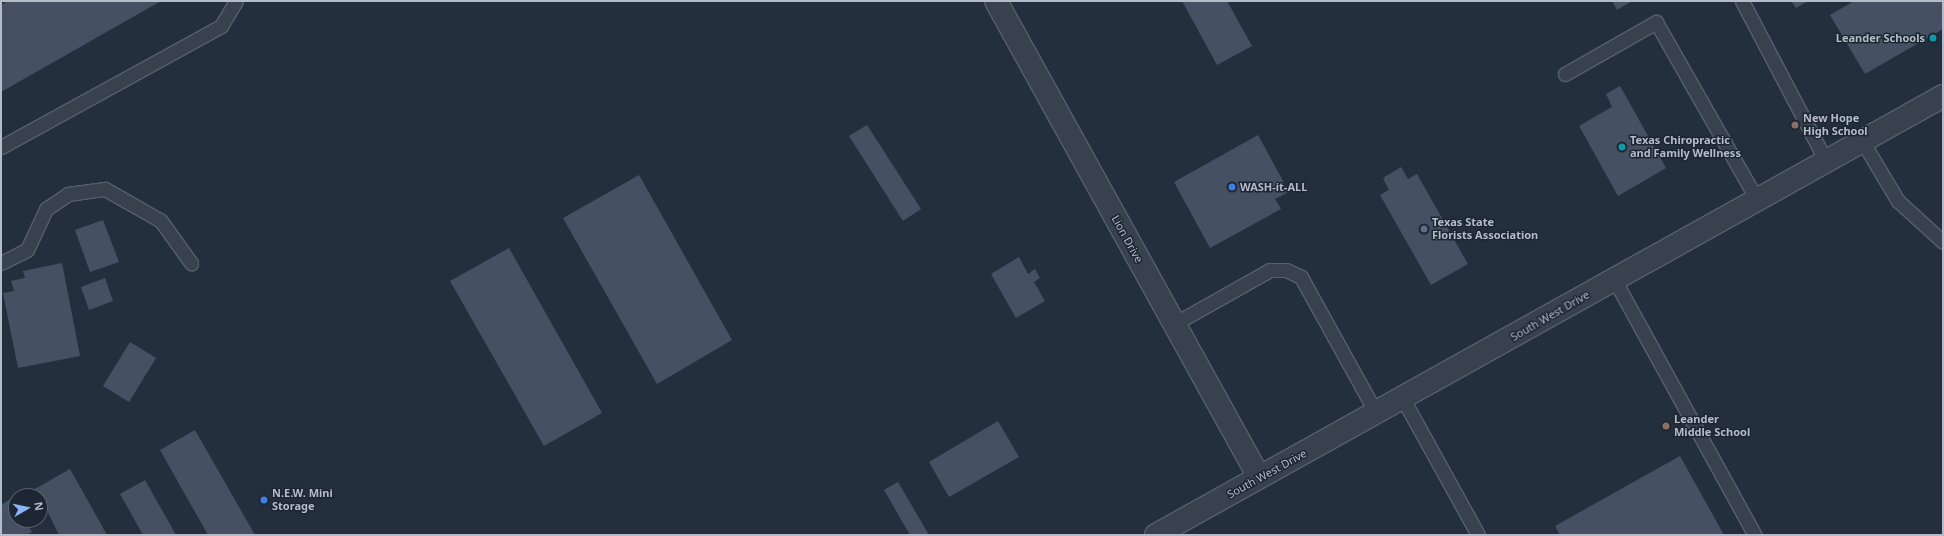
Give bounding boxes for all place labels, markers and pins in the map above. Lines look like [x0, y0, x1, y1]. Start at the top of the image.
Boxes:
place label: Leander Schools [1836, 31, 1925, 45]
marker: Leander Schools [1928, 33, 1938, 43]
place label: New Hope High School [1803, 112, 1868, 138]
marker: New Hope High School [1790, 120, 1800, 130]
place label: Texas Chiropractic and Family Wellness [1630, 134, 1741, 160]
marker: Texas Chiropractic and Family Wellness [1617, 142, 1627, 152]
place label: WASH-it-ALL [1240, 180, 1307, 194]
marker: WASH-it-ALL [1227, 182, 1237, 192]
place label: Texas State Florists Association [1432, 216, 1538, 242]
marker: Texas State Florists Association [1419, 224, 1429, 234]
place label: Leander Middle School [1674, 413, 1750, 439]
marker: Leander Middle School [1661, 421, 1671, 431]
place label: N.E.W. Mini Storage [272, 487, 333, 513]
marker: N.E.W. Mini Storage [259, 495, 269, 505]

